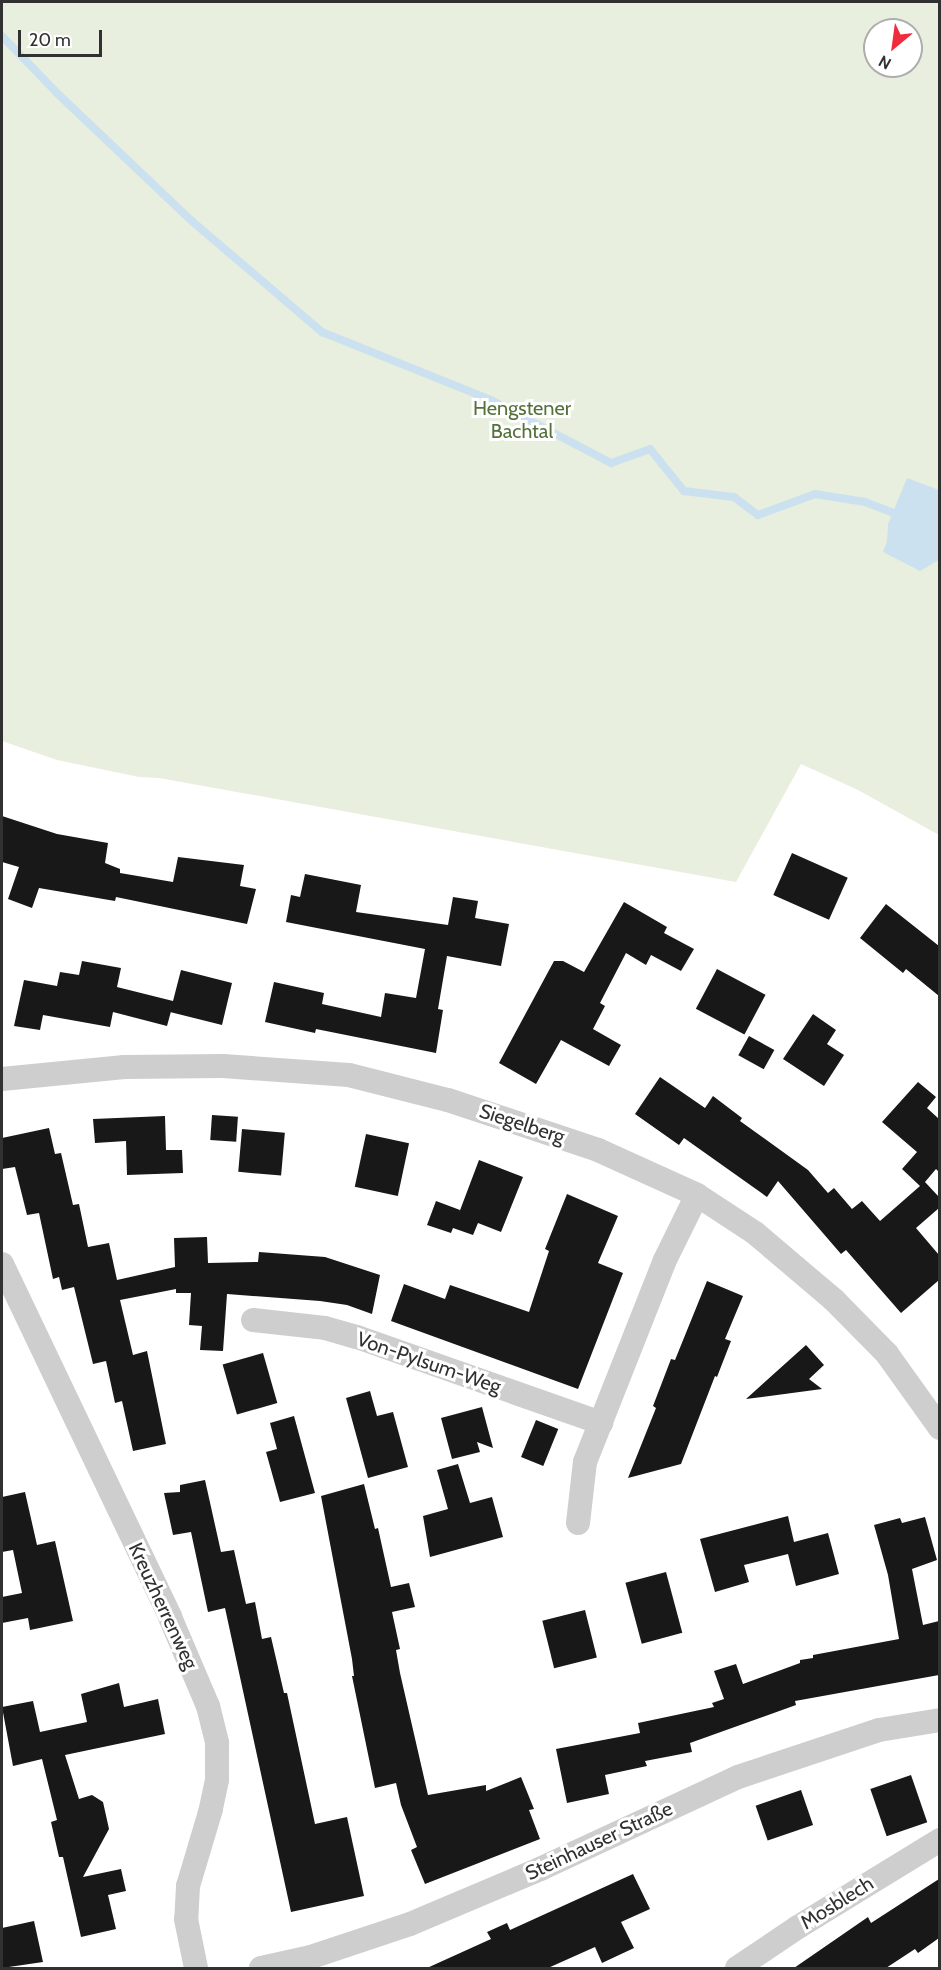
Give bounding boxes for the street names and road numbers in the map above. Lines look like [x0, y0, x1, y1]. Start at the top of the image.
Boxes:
street label: Siegelberg [476, 1099, 568, 1149]
street label: Von-Pylsum-Weg [354, 1327, 504, 1399]
street label: Kreuzherrenweg [123, 1539, 203, 1673]
street label: Steinhauser Straße [522, 1796, 676, 1886]
street label: Mosblech [796, 1871, 878, 1935]

